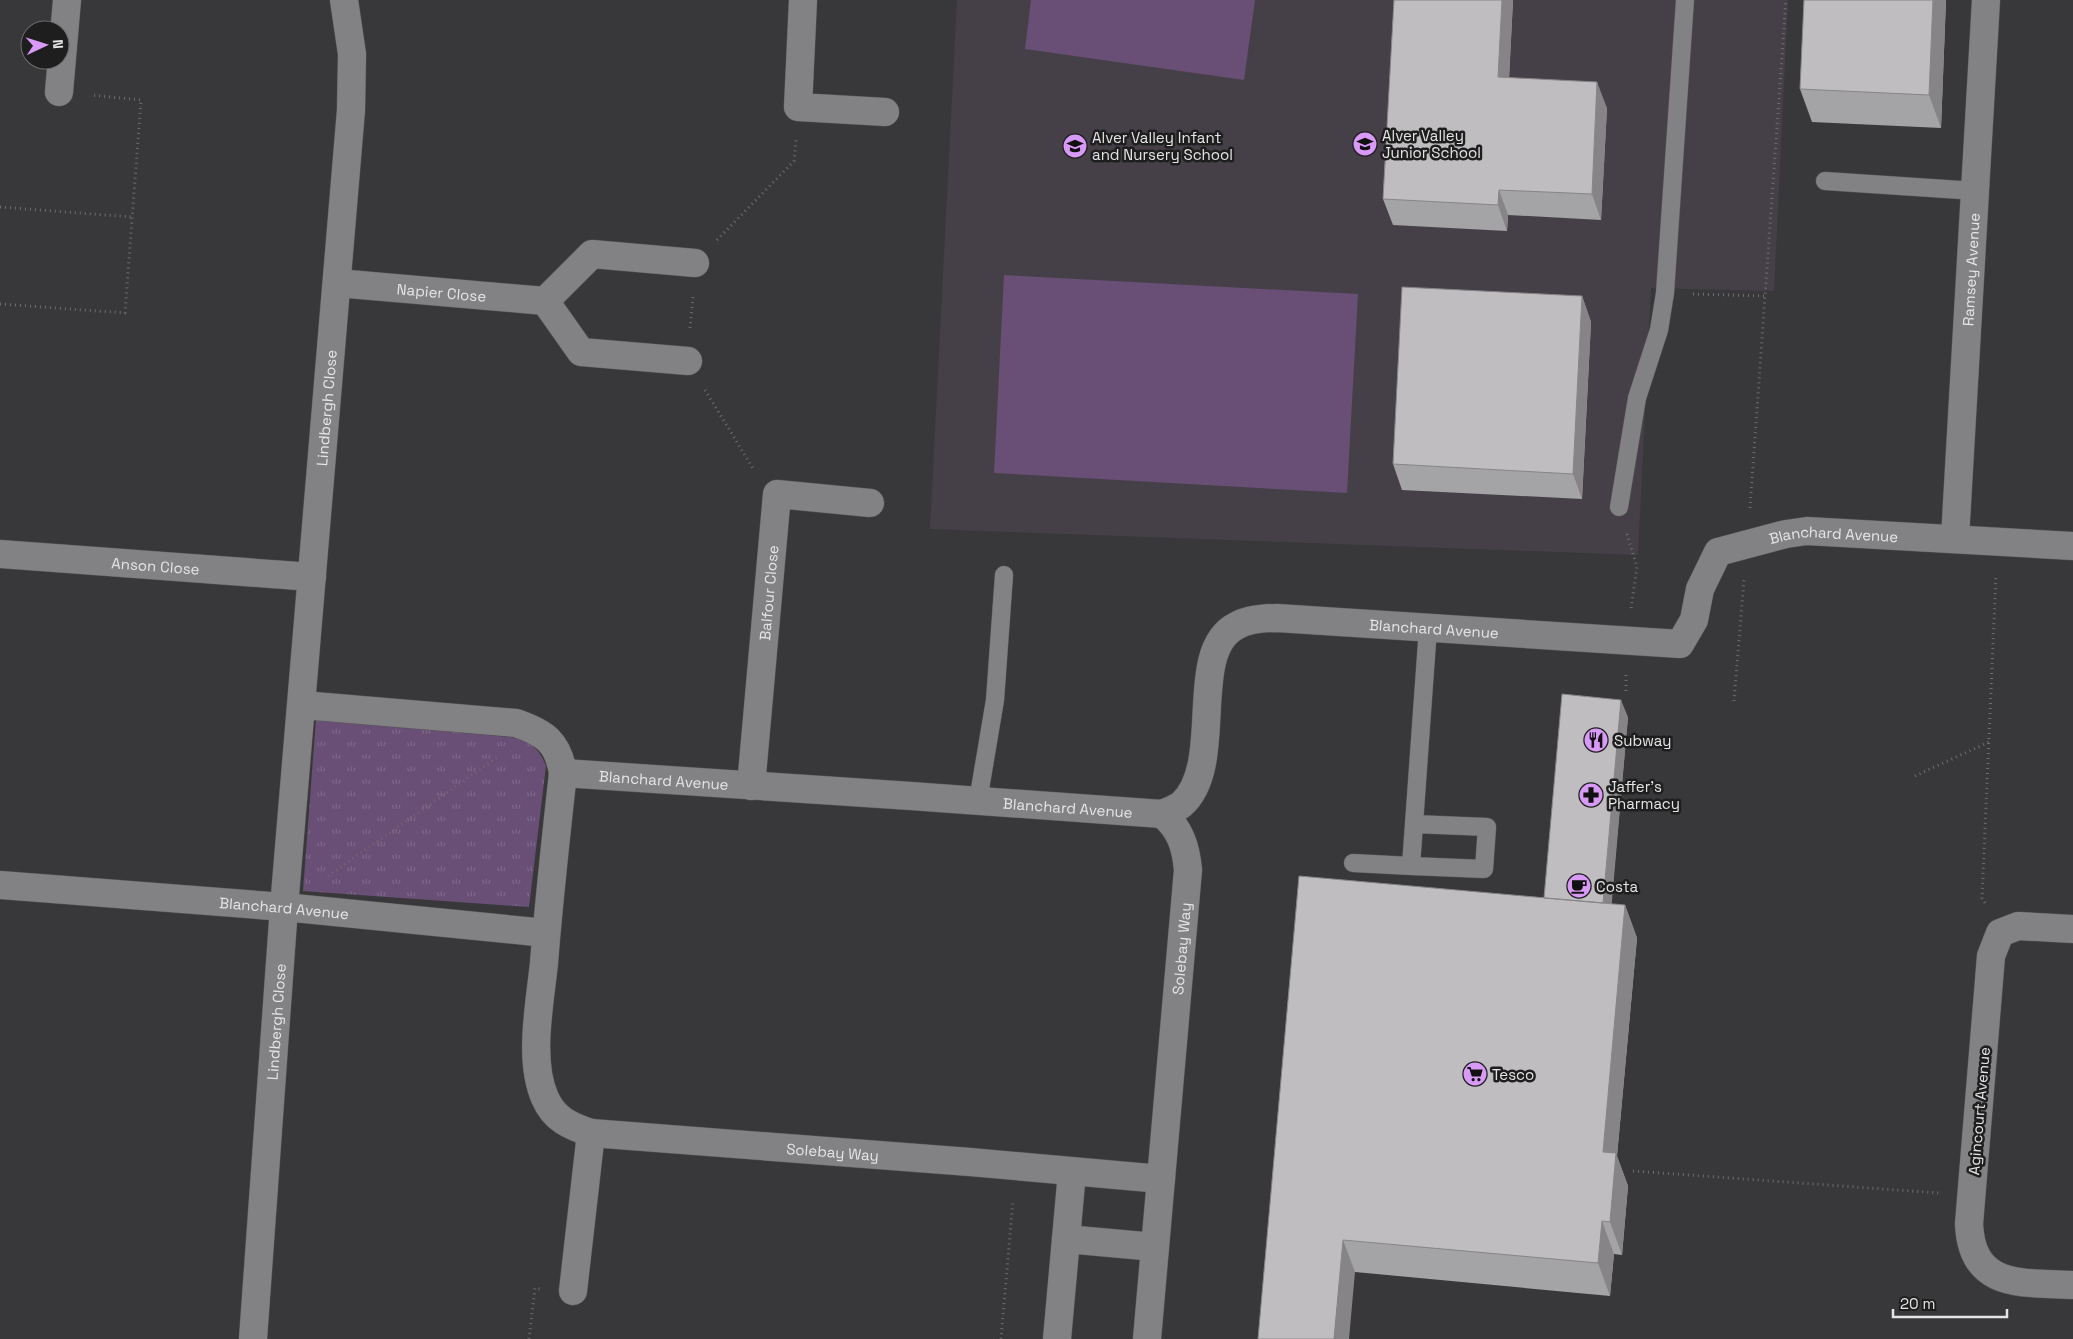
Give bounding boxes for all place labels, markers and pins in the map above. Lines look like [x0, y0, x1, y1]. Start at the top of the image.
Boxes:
place label: Alver Valley Junior School [1382, 126, 1481, 162]
place label: Alver Valley Infant and Nursery School [1092, 128, 1233, 164]
school or university icon: Alver Valley Junior School [1352, 131, 1378, 157]
school or university icon: Alver Valley Infant and Nursery School [1062, 133, 1088, 159]
restaurant icon: Subway [1583, 727, 1609, 753]
place label: Subway [1614, 731, 1671, 750]
place label: Jaffer's Pharmacy [1608, 777, 1680, 813]
pharmacy icon: Jaffer's Pharmacy [1578, 782, 1604, 808]
cafe icon: Costa [1566, 873, 1592, 899]
place label: Costa [1596, 877, 1638, 896]
supermarket icon: Tesco [1462, 1061, 1488, 1087]
place label: Tesco [1492, 1065, 1534, 1084]

